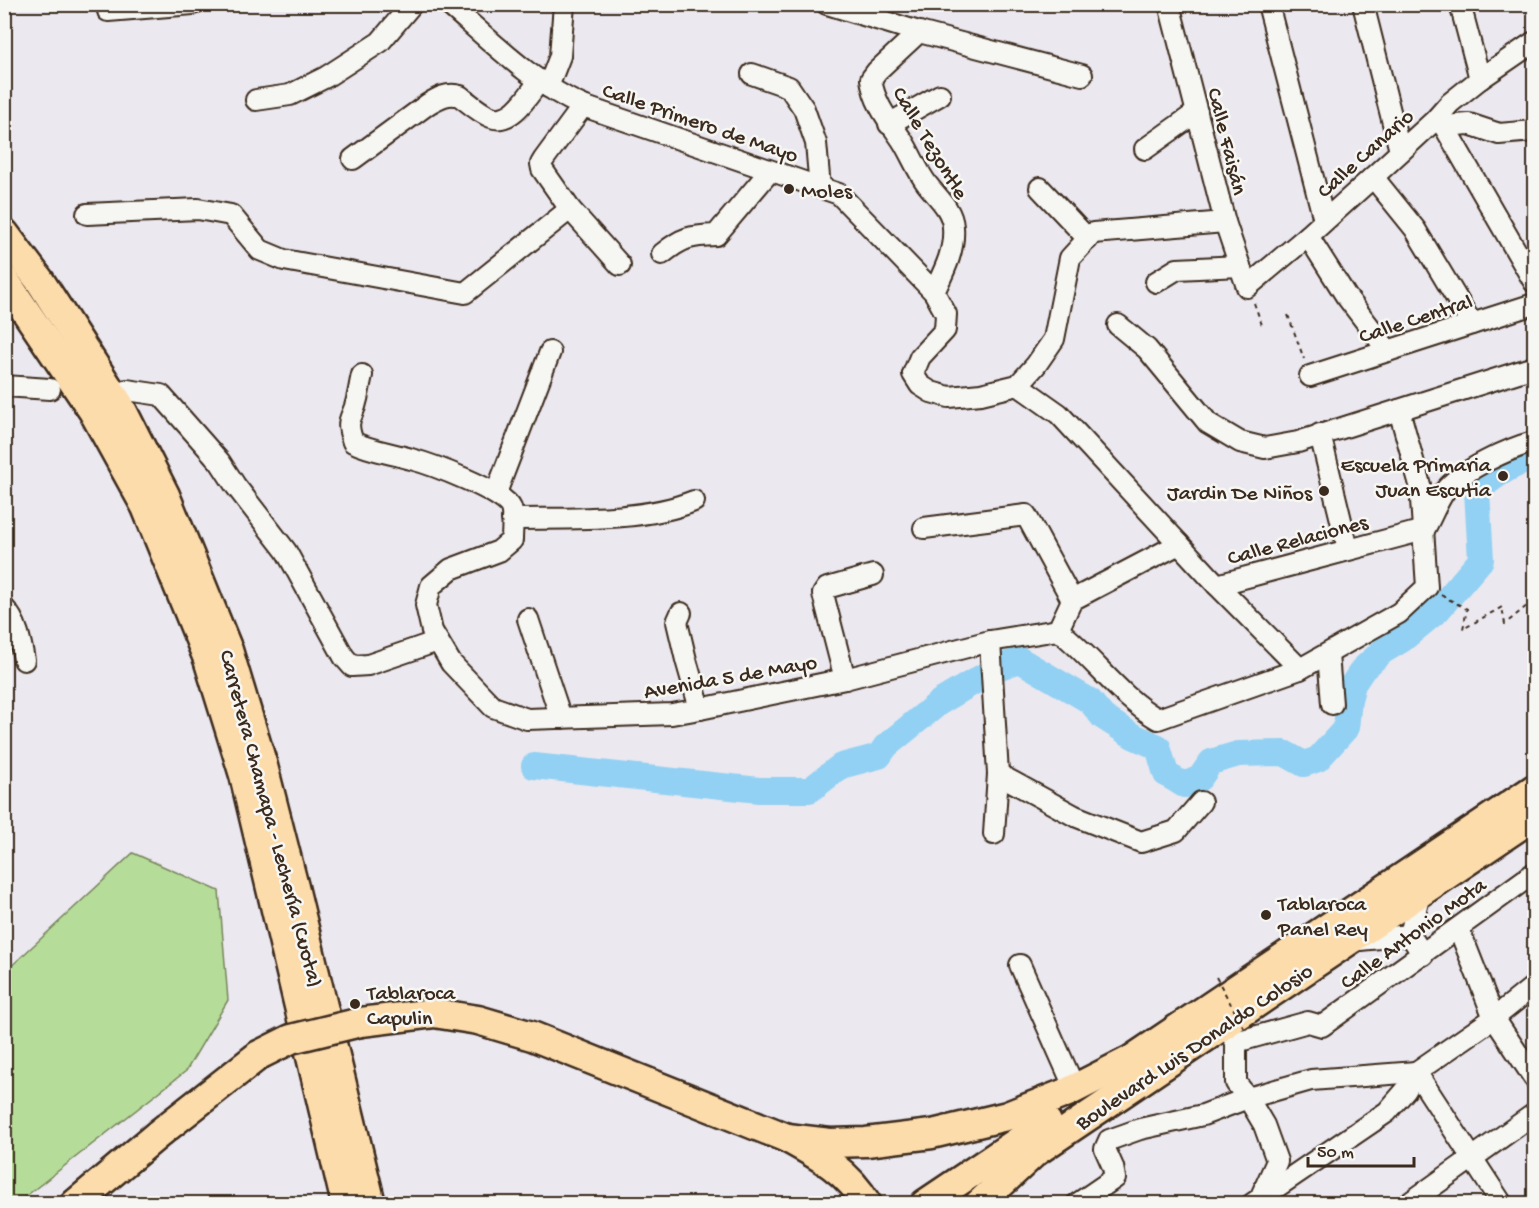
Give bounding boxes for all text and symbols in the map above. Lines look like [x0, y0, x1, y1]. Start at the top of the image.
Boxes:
street label: Calle Primero de Mayo [598, 79, 801, 171]
street label: Calle Tezontle [885, 83, 973, 206]
street label: Calle Faisán [1199, 86, 1251, 199]
street label: Calle Canario [1313, 105, 1420, 205]
place label: Moles [801, 180, 853, 206]
marker: Moles [782, 182, 796, 196]
street label: Calle Central [1356, 290, 1476, 351]
place label: Escuela Primaria Juan Escutia [1340, 454, 1492, 505]
marker: Escuela Primaria Juan Escutia [1496, 469, 1510, 483]
place label: Jardin De Niños [1167, 482, 1313, 508]
marker: Jardin De Niños [1317, 484, 1331, 498]
street label: Calle Relaciones [1225, 510, 1372, 573]
street label: Carretera Chamapa - Lechería (Cuota) [212, 648, 327, 991]
street label: Avenida 5 de Mayo [642, 651, 819, 707]
street label: Calle Antonio Mota [1336, 873, 1493, 997]
place label: Tablaroca Panel Rey [1276, 893, 1368, 944]
marker: Tablaroca Panel Rey [1259, 908, 1273, 922]
street label: Boulevard Luis Donaldo Colosio [1071, 959, 1319, 1138]
place label: Tablaroca Capulin [365, 982, 456, 1033]
marker: Tablaroca Capulin [348, 997, 362, 1011]
scale bar [1308, 1130, 1414, 1168]
text: 50 m [1317, 1143, 1354, 1164]

